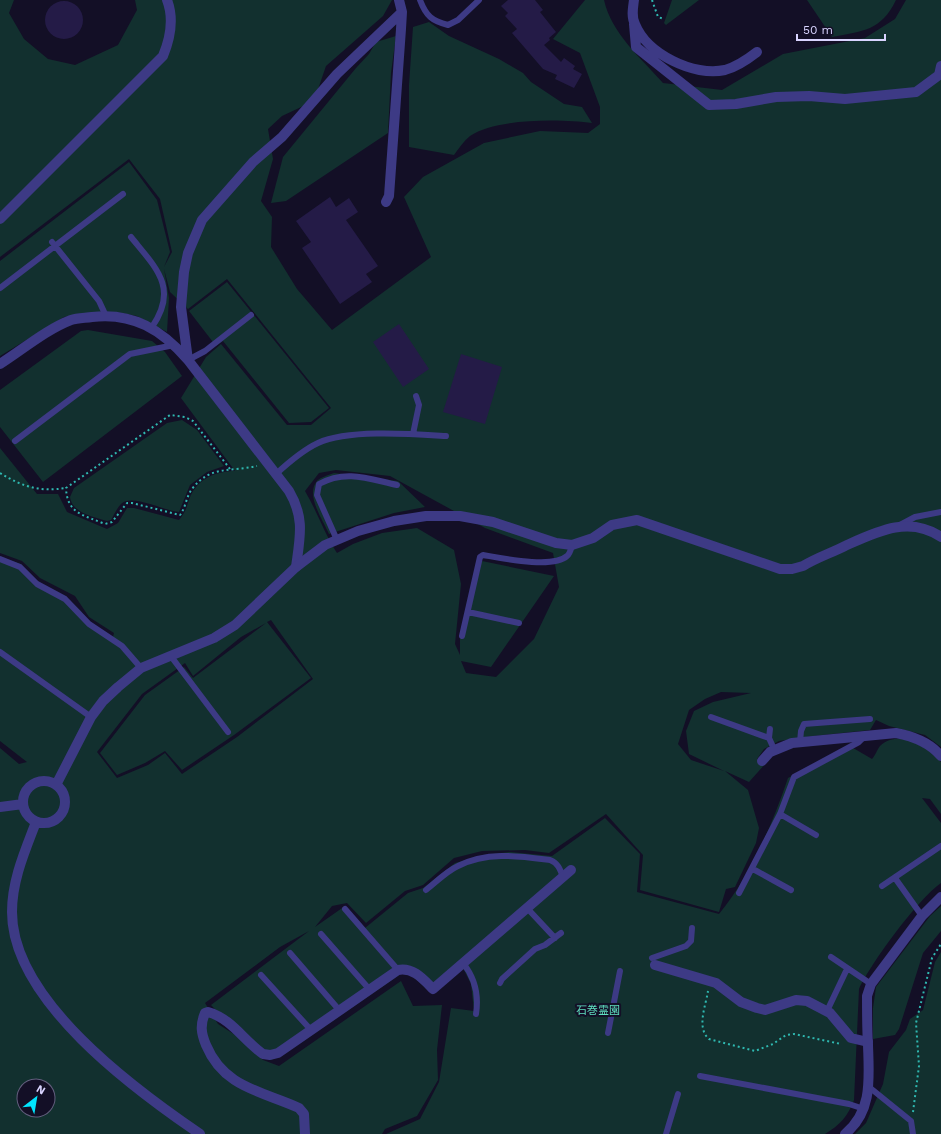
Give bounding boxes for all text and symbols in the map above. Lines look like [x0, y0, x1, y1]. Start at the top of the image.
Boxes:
scale bar [797, 16, 885, 42]
text: 50 m [803, 23, 833, 37]
park label: 石巻霊園 [576, 1004, 620, 1017]
north arrow [16, 1078, 56, 1118]
text: N [34, 1082, 48, 1098]

